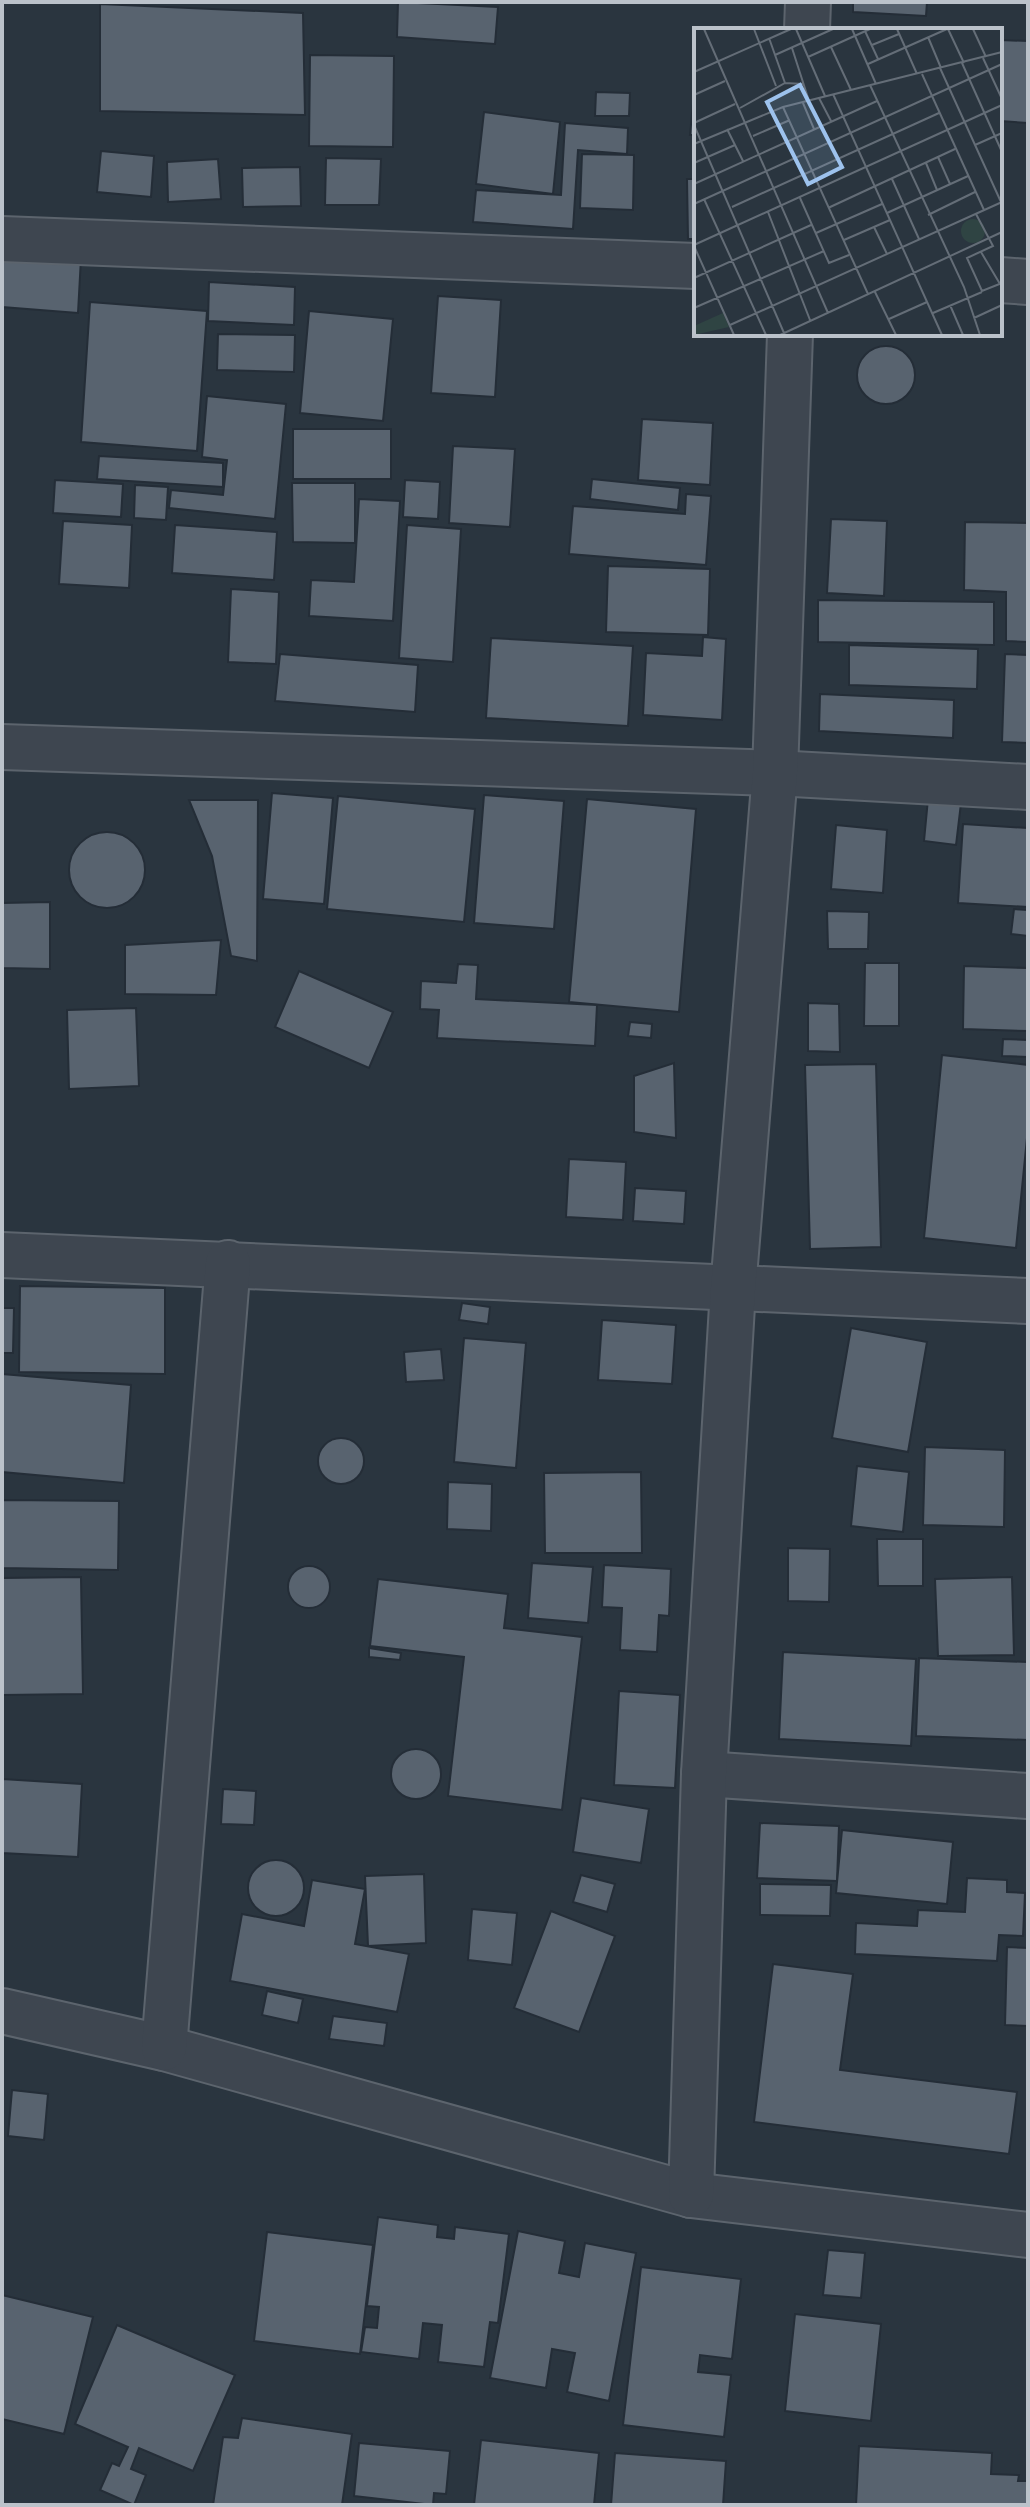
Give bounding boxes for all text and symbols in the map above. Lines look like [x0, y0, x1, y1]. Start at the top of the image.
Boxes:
inset map [694, 28, 1002, 336]

